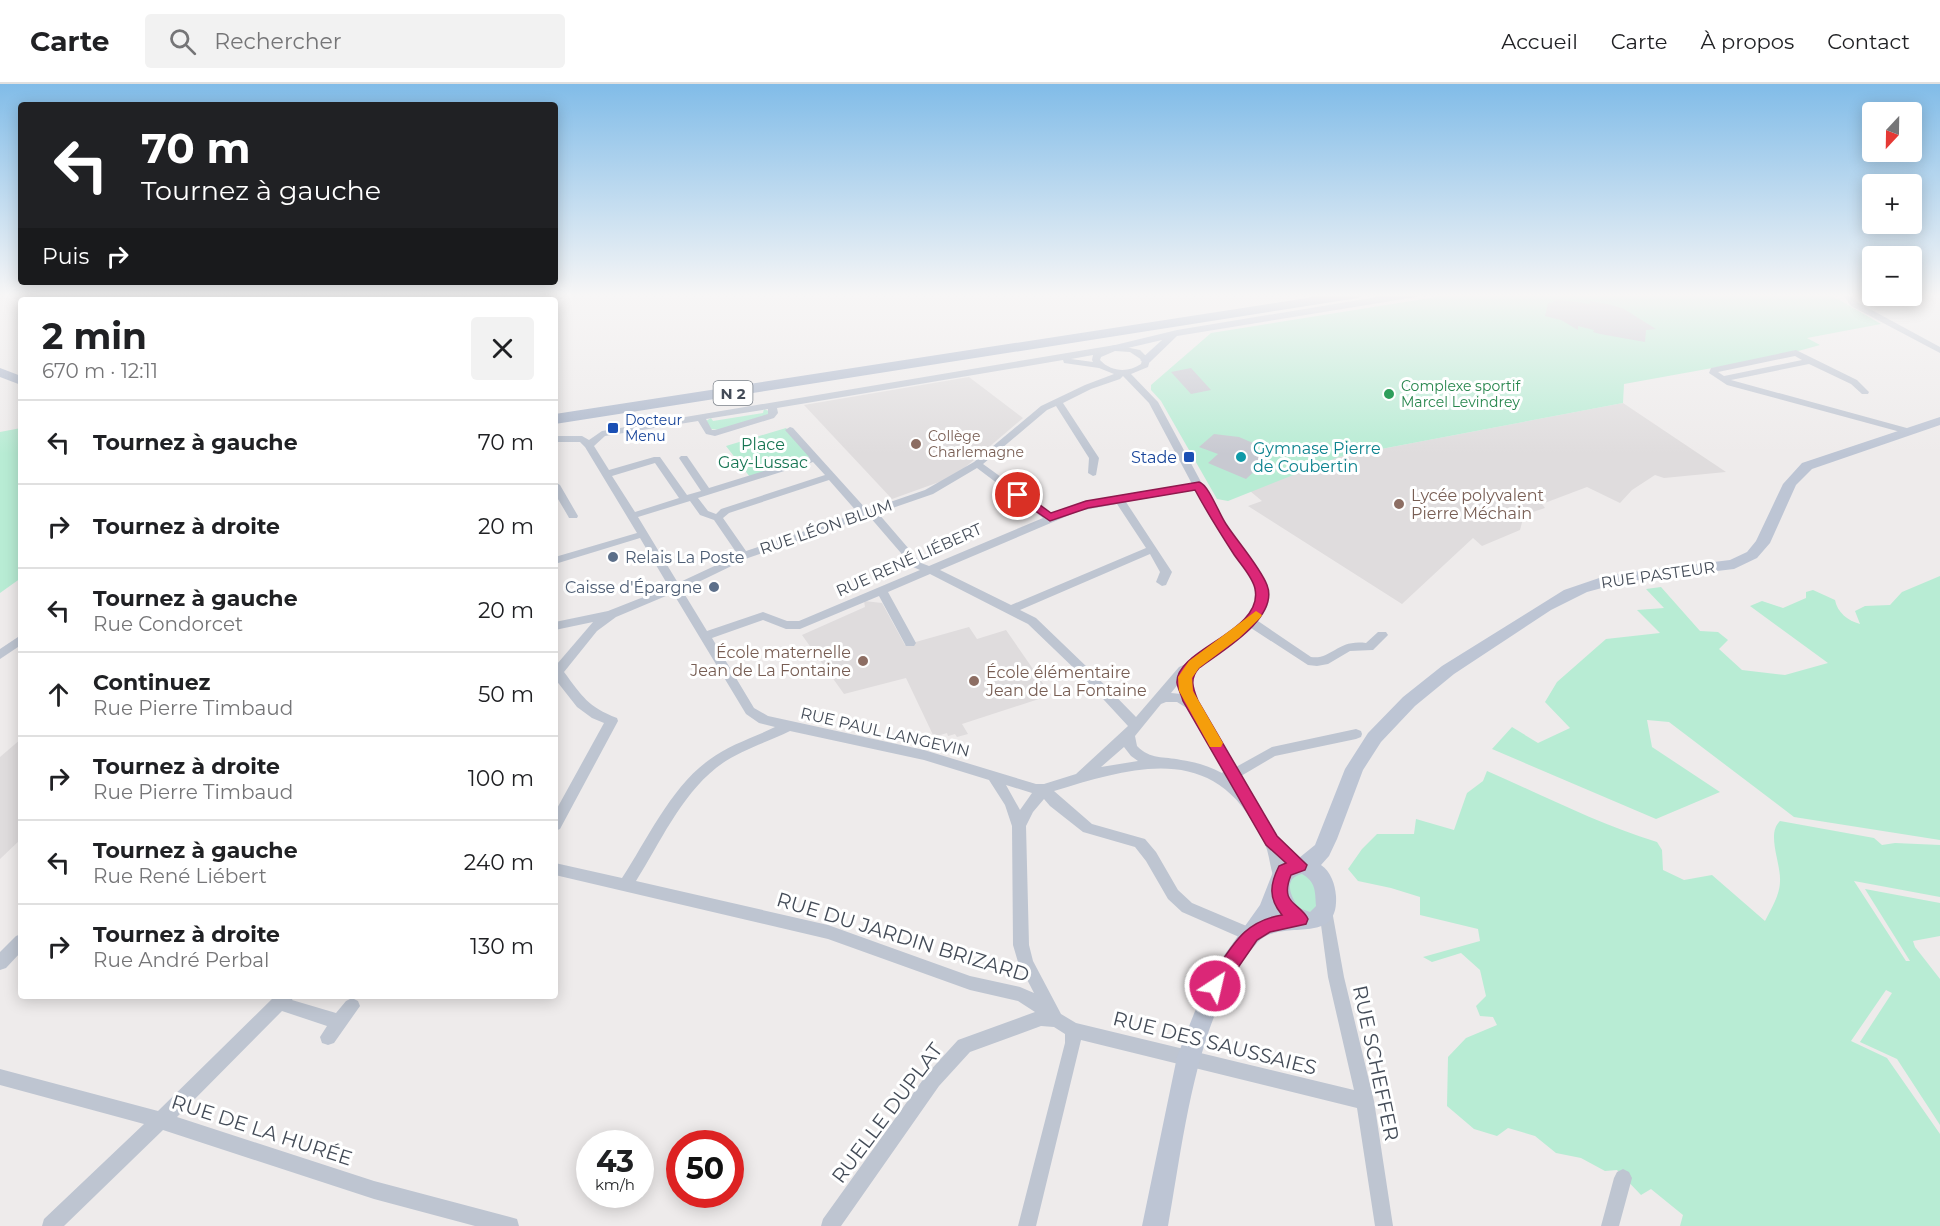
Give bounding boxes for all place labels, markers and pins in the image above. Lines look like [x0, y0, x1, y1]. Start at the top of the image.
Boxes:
place label: Complexe sportif Marcel Levindrey [1401, 377, 1521, 411]
marker: Complexe sportif Marcel Levindrey [1382, 387, 1396, 401]
place label: Docteur Menu [625, 411, 683, 445]
marker: Docteur Menu [606, 421, 620, 435]
place label: Collège Charlemagne [928, 427, 1024, 461]
marker: Collège Charlemagne [909, 437, 923, 451]
place label: Gymnase Pierre de Coubertin [1253, 439, 1381, 476]
place label: Stade [1131, 448, 1177, 467]
marker: Stade [1182, 450, 1196, 464]
marker: Gymnase Pierre de Coubertin [1234, 450, 1248, 464]
pin [992, 469, 1043, 520]
place label: Lycée polyvalent Pierre Méchain [1411, 486, 1545, 523]
marker: Lycée polyvalent Pierre Méchain [1392, 497, 1406, 511]
place label: Relais La Poste [625, 548, 744, 567]
marker: Relais La Poste [606, 550, 620, 564]
place label: Caisse d'Épargne [565, 578, 702, 597]
marker: Caisse d'Épargne [707, 580, 721, 594]
place label: École maternelle Jean de La Fontaine [689, 643, 851, 680]
marker: École maternelle Jean de La Fontaine [856, 654, 870, 668]
place label: École élémentaire Jean de La Fontaine [985, 663, 1147, 700]
marker: École élémentaire Jean de La Fontaine [967, 674, 981, 688]

